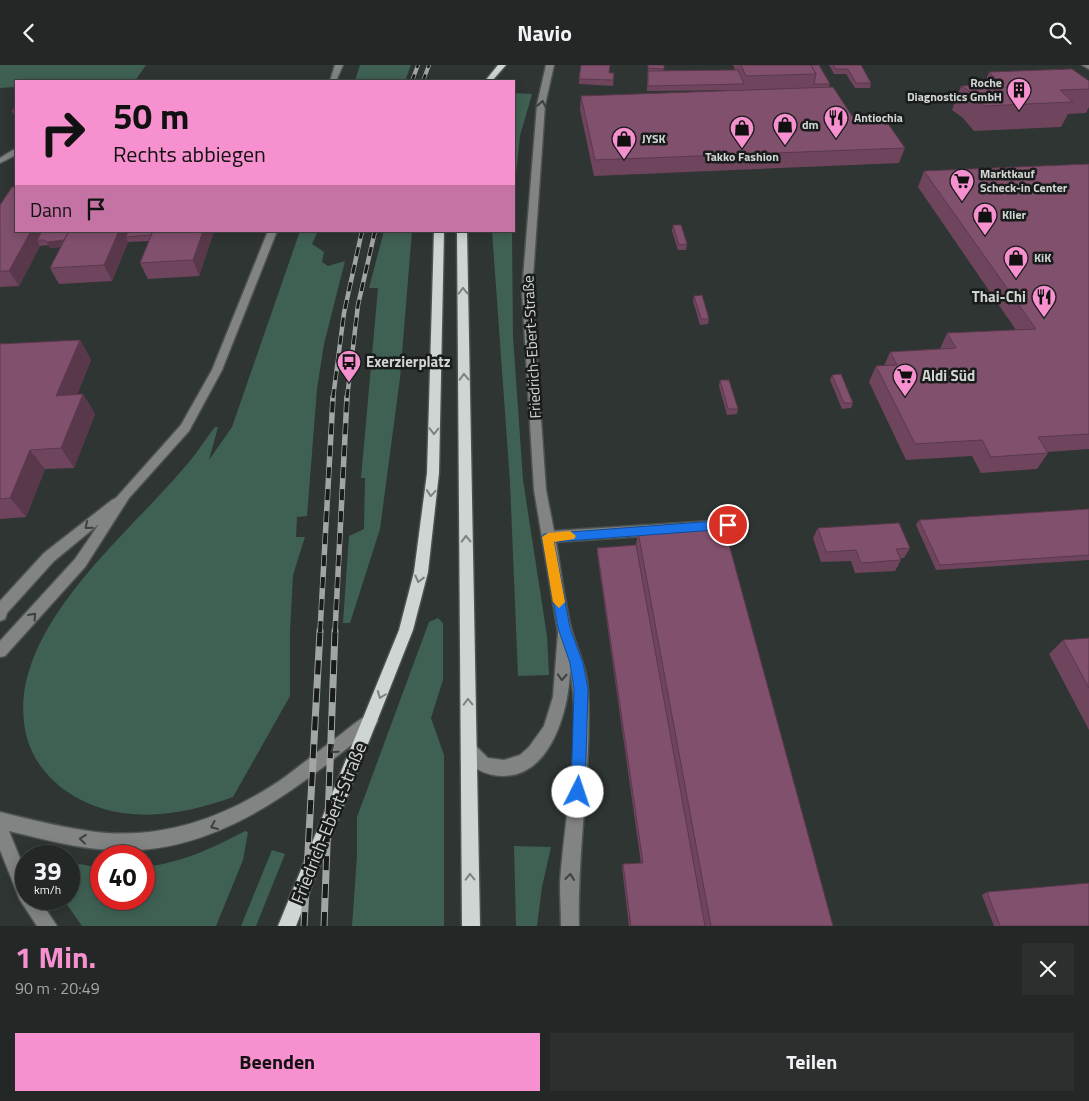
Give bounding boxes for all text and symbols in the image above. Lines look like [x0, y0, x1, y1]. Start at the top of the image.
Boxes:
text: Navio [517, 16, 572, 50]
icon: back [15, 19, 43, 47]
icon: search [1046, 19, 1074, 47]
place label: Roche Diagnostics GmbH [907, 73, 1002, 106]
building icon: Roche Diagnostics GmbH [1006, 77, 1032, 111]
text: 50 m [113, 89, 189, 143]
one-way arrow [536, 99, 546, 108]
icon: right [30, 100, 95, 165]
restaurant icon: Antiochia [823, 105, 849, 139]
place label: Antiochia [854, 108, 903, 127]
shop icon: dm [772, 112, 798, 146]
shop icon: Takko Fashion [729, 115, 755, 149]
place label: dm [802, 115, 819, 134]
shop icon: JYSK [611, 126, 637, 160]
place label: JYSK [642, 129, 666, 148]
text: Rechts abbiegen [113, 137, 266, 171]
place label: Takko Fashion [705, 147, 779, 166]
place label: Marktkauf Scheck-in Center [980, 164, 1068, 197]
supermarket icon: Marktkauf Scheck-in Center [949, 168, 975, 202]
text: Dann [30, 195, 72, 224]
icon: arrive [82, 195, 110, 223]
shop icon: Klier [972, 202, 998, 236]
place label: Klier [1002, 205, 1027, 224]
shop icon: KiK [1003, 245, 1029, 279]
place label: KiK [1034, 248, 1051, 267]
street label: Friedrich-Ebert-Straße [516, 275, 547, 419]
restaurant icon: Thai-Chi [1031, 284, 1057, 318]
place label: Thai-Chi [972, 285, 1026, 308]
one-way arrow [458, 287, 468, 294]
bus stop icon: Exerzierplatz [336, 349, 362, 383]
place label: Exerzierplatz [366, 350, 451, 373]
supermarket icon: Aldi Süd [892, 363, 918, 397]
place label: Aldi Süd [922, 364, 975, 387]
one-way arrow [459, 372, 469, 380]
one-way arrow [429, 428, 439, 435]
one-way arrow [426, 490, 437, 498]
pin [707, 504, 749, 546]
icon: arrive [714, 511, 742, 539]
one-way arrow [84, 520, 93, 529]
one-way arrow [461, 535, 471, 542]
one-way arrow [414, 574, 425, 583]
one-way arrow [28, 612, 37, 621]
one-way arrow [556, 673, 567, 681]
one-way arrow [377, 690, 387, 699]
one-way arrow [463, 697, 473, 705]
street label: Friedrich-Ebert-Straße [284, 738, 373, 908]
one-way arrow [330, 744, 339, 753]
position arrow [551, 765, 603, 817]
one-way arrow [210, 820, 219, 830]
one-way arrow [78, 834, 86, 845]
speed limit sign: 40 [90, 845, 155, 910]
text: 39 [33, 852, 62, 890]
one-way arrow [465, 873, 476, 881]
one-way arrow [564, 873, 575, 881]
text: km/h [34, 880, 61, 899]
text: 1 Min. [15, 934, 96, 980]
button: close [1022, 943, 1074, 995]
text: 90 m · 20:49 [15, 976, 100, 1000]
button: Beenden [15, 1033, 540, 1091]
button: Teilen [550, 1033, 1074, 1091]

